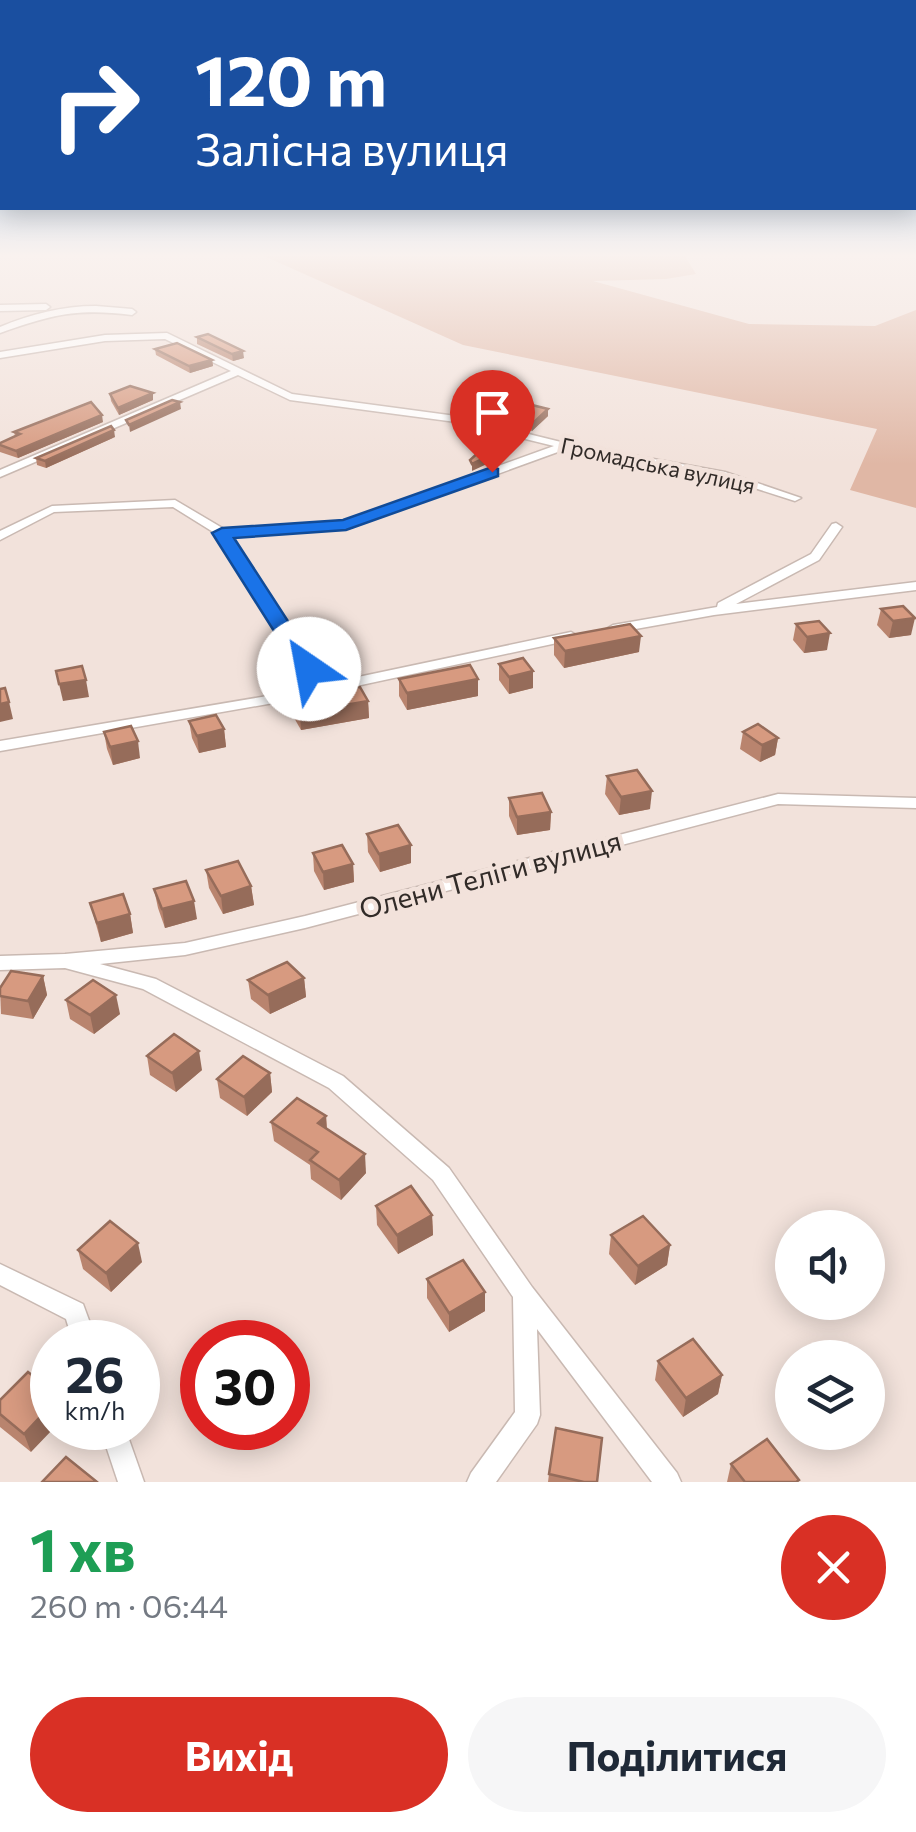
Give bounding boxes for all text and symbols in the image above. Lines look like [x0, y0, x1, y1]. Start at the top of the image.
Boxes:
text: 120 m [195, 35, 387, 120]
icon: right [30, 40, 160, 170]
text: Залісна вулиця [195, 120, 509, 175]
pin [450, 370, 535, 473]
icon: arrive [465, 385, 520, 440]
street label: Громадська вулиця [558, 431, 758, 499]
position arrow [257, 617, 361, 721]
street label: Олени Теліги вулиця [355, 823, 625, 925]
map controls [775, 1210, 885, 1450]
button: sound [775, 1210, 885, 1320]
speed limit sign: 30 [180, 1320, 310, 1450]
button: layers [775, 1340, 885, 1450]
text: 26 [65, 1342, 124, 1403]
text: km/h [65, 1395, 125, 1425]
text: 1 хв [30, 1511, 135, 1584]
button: close [781, 1515, 886, 1620]
text: 260 m · 06:44 [30, 1585, 228, 1625]
button: Вихід [30, 1697, 448, 1812]
button: Поділитися [468, 1697, 886, 1812]

